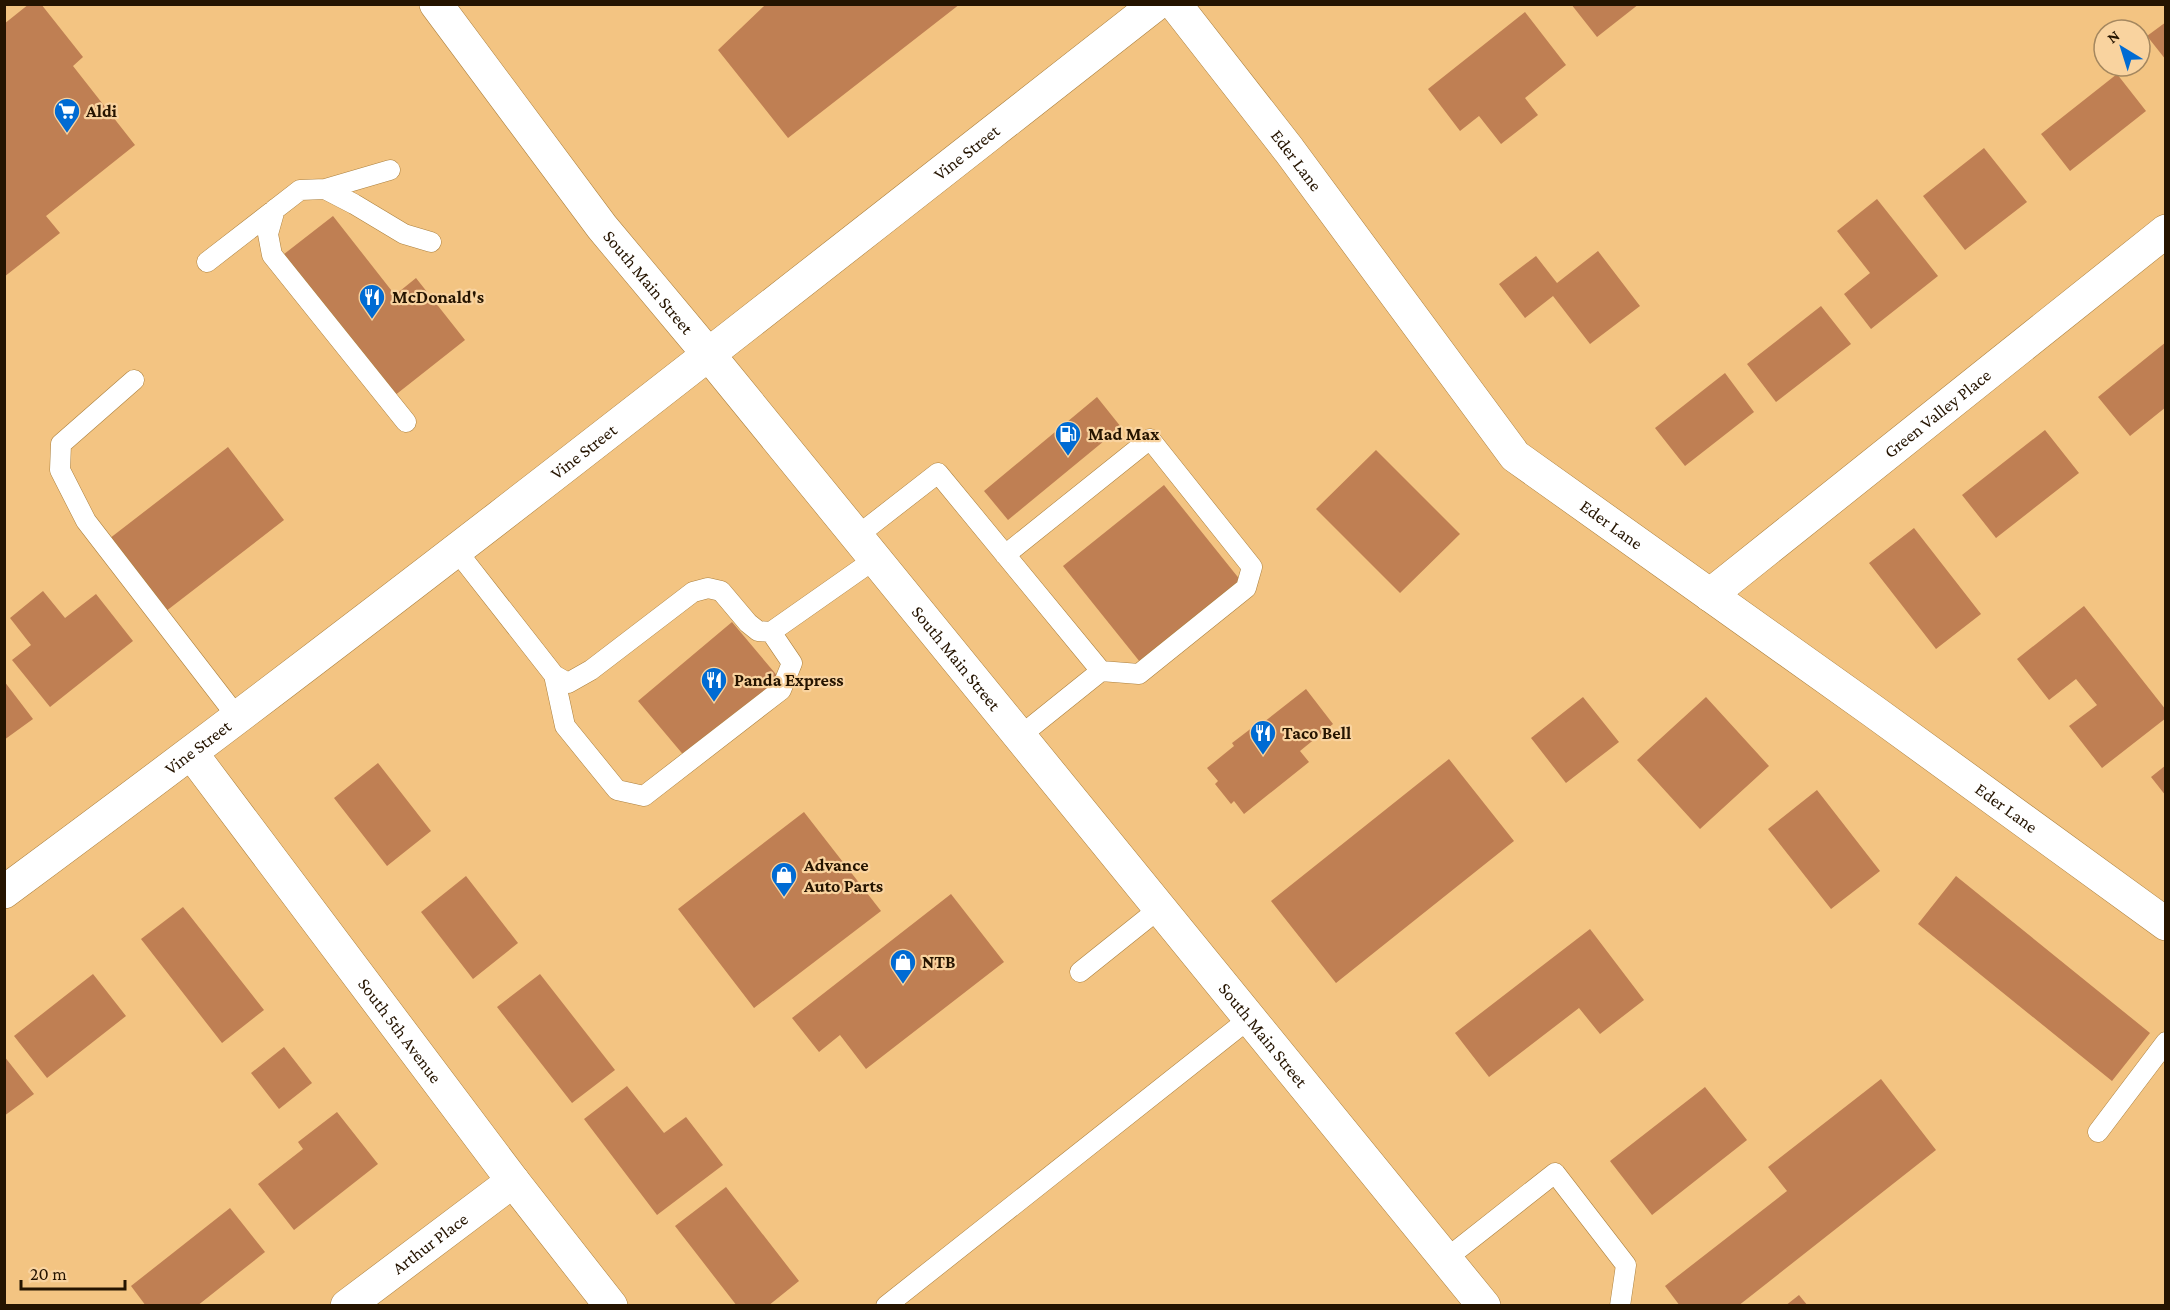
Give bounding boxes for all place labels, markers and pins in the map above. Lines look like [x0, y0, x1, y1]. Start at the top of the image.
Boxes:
supermarket icon: Aldi [52, 96, 82, 134]
place label: Aldi [85, 101, 118, 121]
restaurant icon: McDonald's [357, 282, 387, 320]
place label: McDonald's [392, 287, 484, 307]
fuel station icon: Mad Max [1053, 419, 1083, 457]
place label: Mad Max [1088, 424, 1160, 444]
restaurant icon: Panda Express [699, 665, 729, 703]
place label: Panda Express [734, 670, 844, 690]
restaurant icon: Taco Bell [1248, 718, 1278, 756]
place label: Taco Bell [1282, 723, 1351, 743]
place label: Advance Auto Parts [803, 855, 883, 896]
shop icon: Advance Auto Parts [769, 860, 799, 898]
shop icon: NTB [888, 947, 918, 985]
place label: NTB [922, 952, 956, 972]

